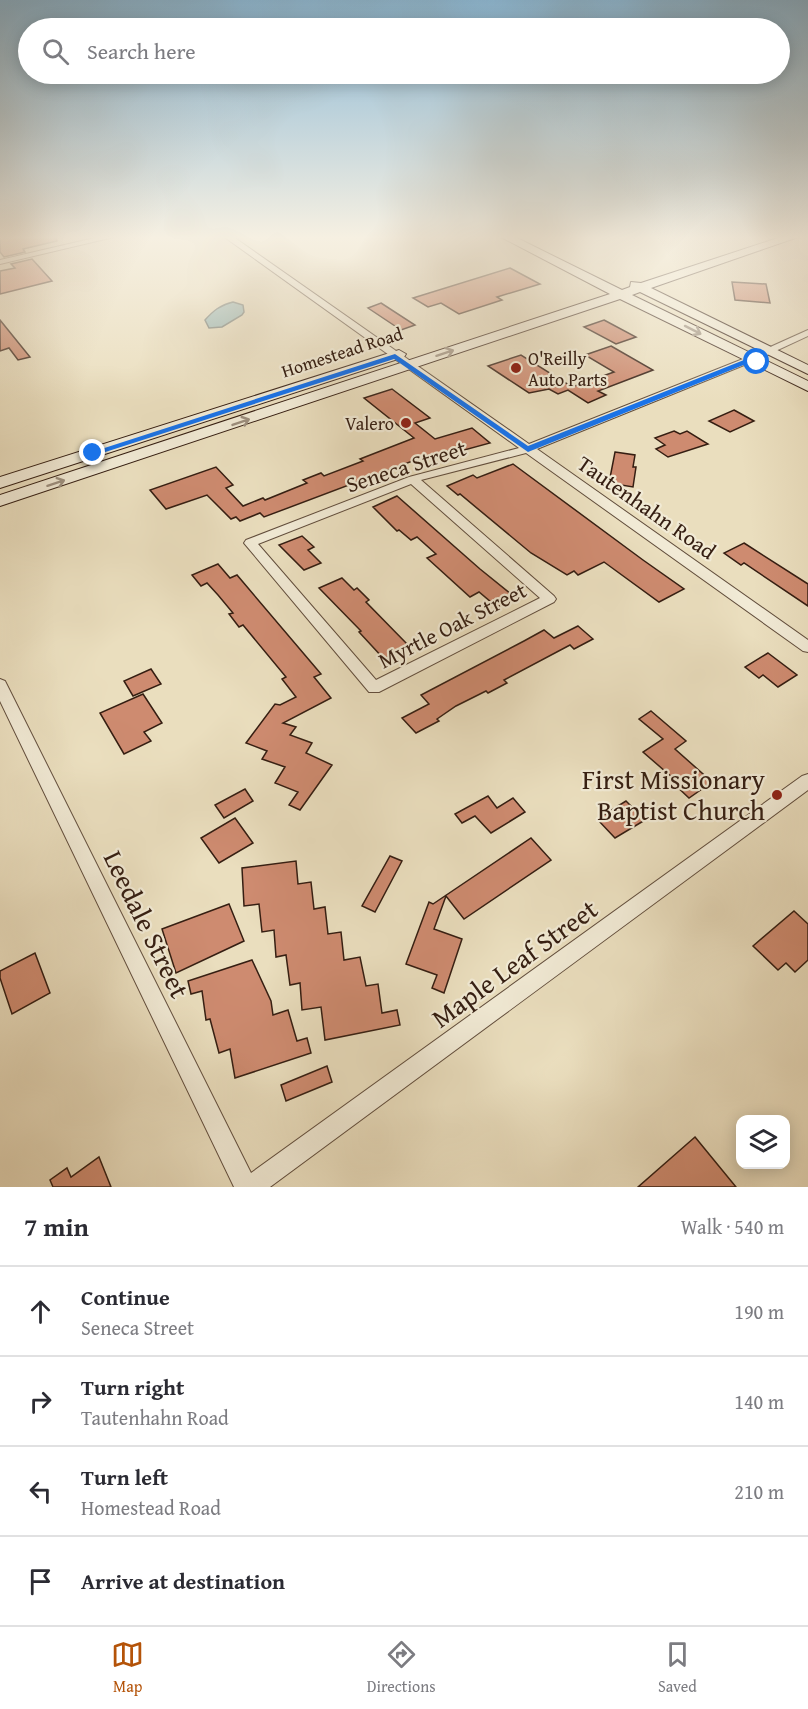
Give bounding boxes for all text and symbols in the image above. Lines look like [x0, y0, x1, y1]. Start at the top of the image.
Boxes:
search box [18, 18, 790, 84]
icon: search [39, 35, 72, 68]
text: Search here [87, 35, 196, 67]
street label: Homestead Road [278, 320, 406, 384]
one-way arrow [683, 324, 701, 336]
place label: O'Reilly Auto Parts [528, 345, 607, 393]
one-way arrow [436, 347, 455, 358]
route start [743, 348, 769, 374]
marker: O'Reilly Auto Parts [509, 361, 523, 375]
place label: Valero [345, 410, 394, 437]
one-way arrow [231, 416, 250, 427]
marker: Valero [399, 416, 413, 430]
street label: Seneca Street [342, 431, 470, 500]
route end [79, 439, 105, 465]
street label: Tautenhahn Road [571, 447, 723, 567]
one-way arrow [46, 477, 65, 488]
street label: Myrtle Oak Street [372, 574, 532, 676]
place label: First Missionary Baptist Church [582, 759, 766, 830]
marker: First Missionary Baptist Church [770, 788, 784, 802]
street label: Leedale Street [94, 843, 200, 1005]
street label: Maple Leaf Street [422, 889, 606, 1037]
map controls [736, 1115, 790, 1169]
button: layers [736, 1115, 790, 1169]
text: 7 min [24, 1207, 89, 1246]
text: Walk · 540 m [681, 1212, 784, 1241]
text: Continue [81, 1281, 170, 1313]
icon: ahead [24, 1295, 57, 1328]
text: 190 m [734, 1297, 784, 1326]
text: Seneca Street [81, 1313, 194, 1342]
text: Turn right [81, 1371, 184, 1403]
icon: right [24, 1385, 57, 1418]
text: 140 m [734, 1387, 784, 1416]
text: Tautenhahn Road [81, 1403, 229, 1432]
text: Turn left [81, 1461, 168, 1493]
icon: left [24, 1475, 57, 1508]
text: 210 m [734, 1477, 784, 1506]
text: Homestead Road [81, 1493, 221, 1522]
icon: arrive [24, 1565, 57, 1598]
text: Arrive at destination [81, 1565, 285, 1597]
tab: Map [111, 1638, 144, 1698]
tab: Directions [367, 1638, 436, 1698]
tab: Saved [658, 1638, 697, 1698]

